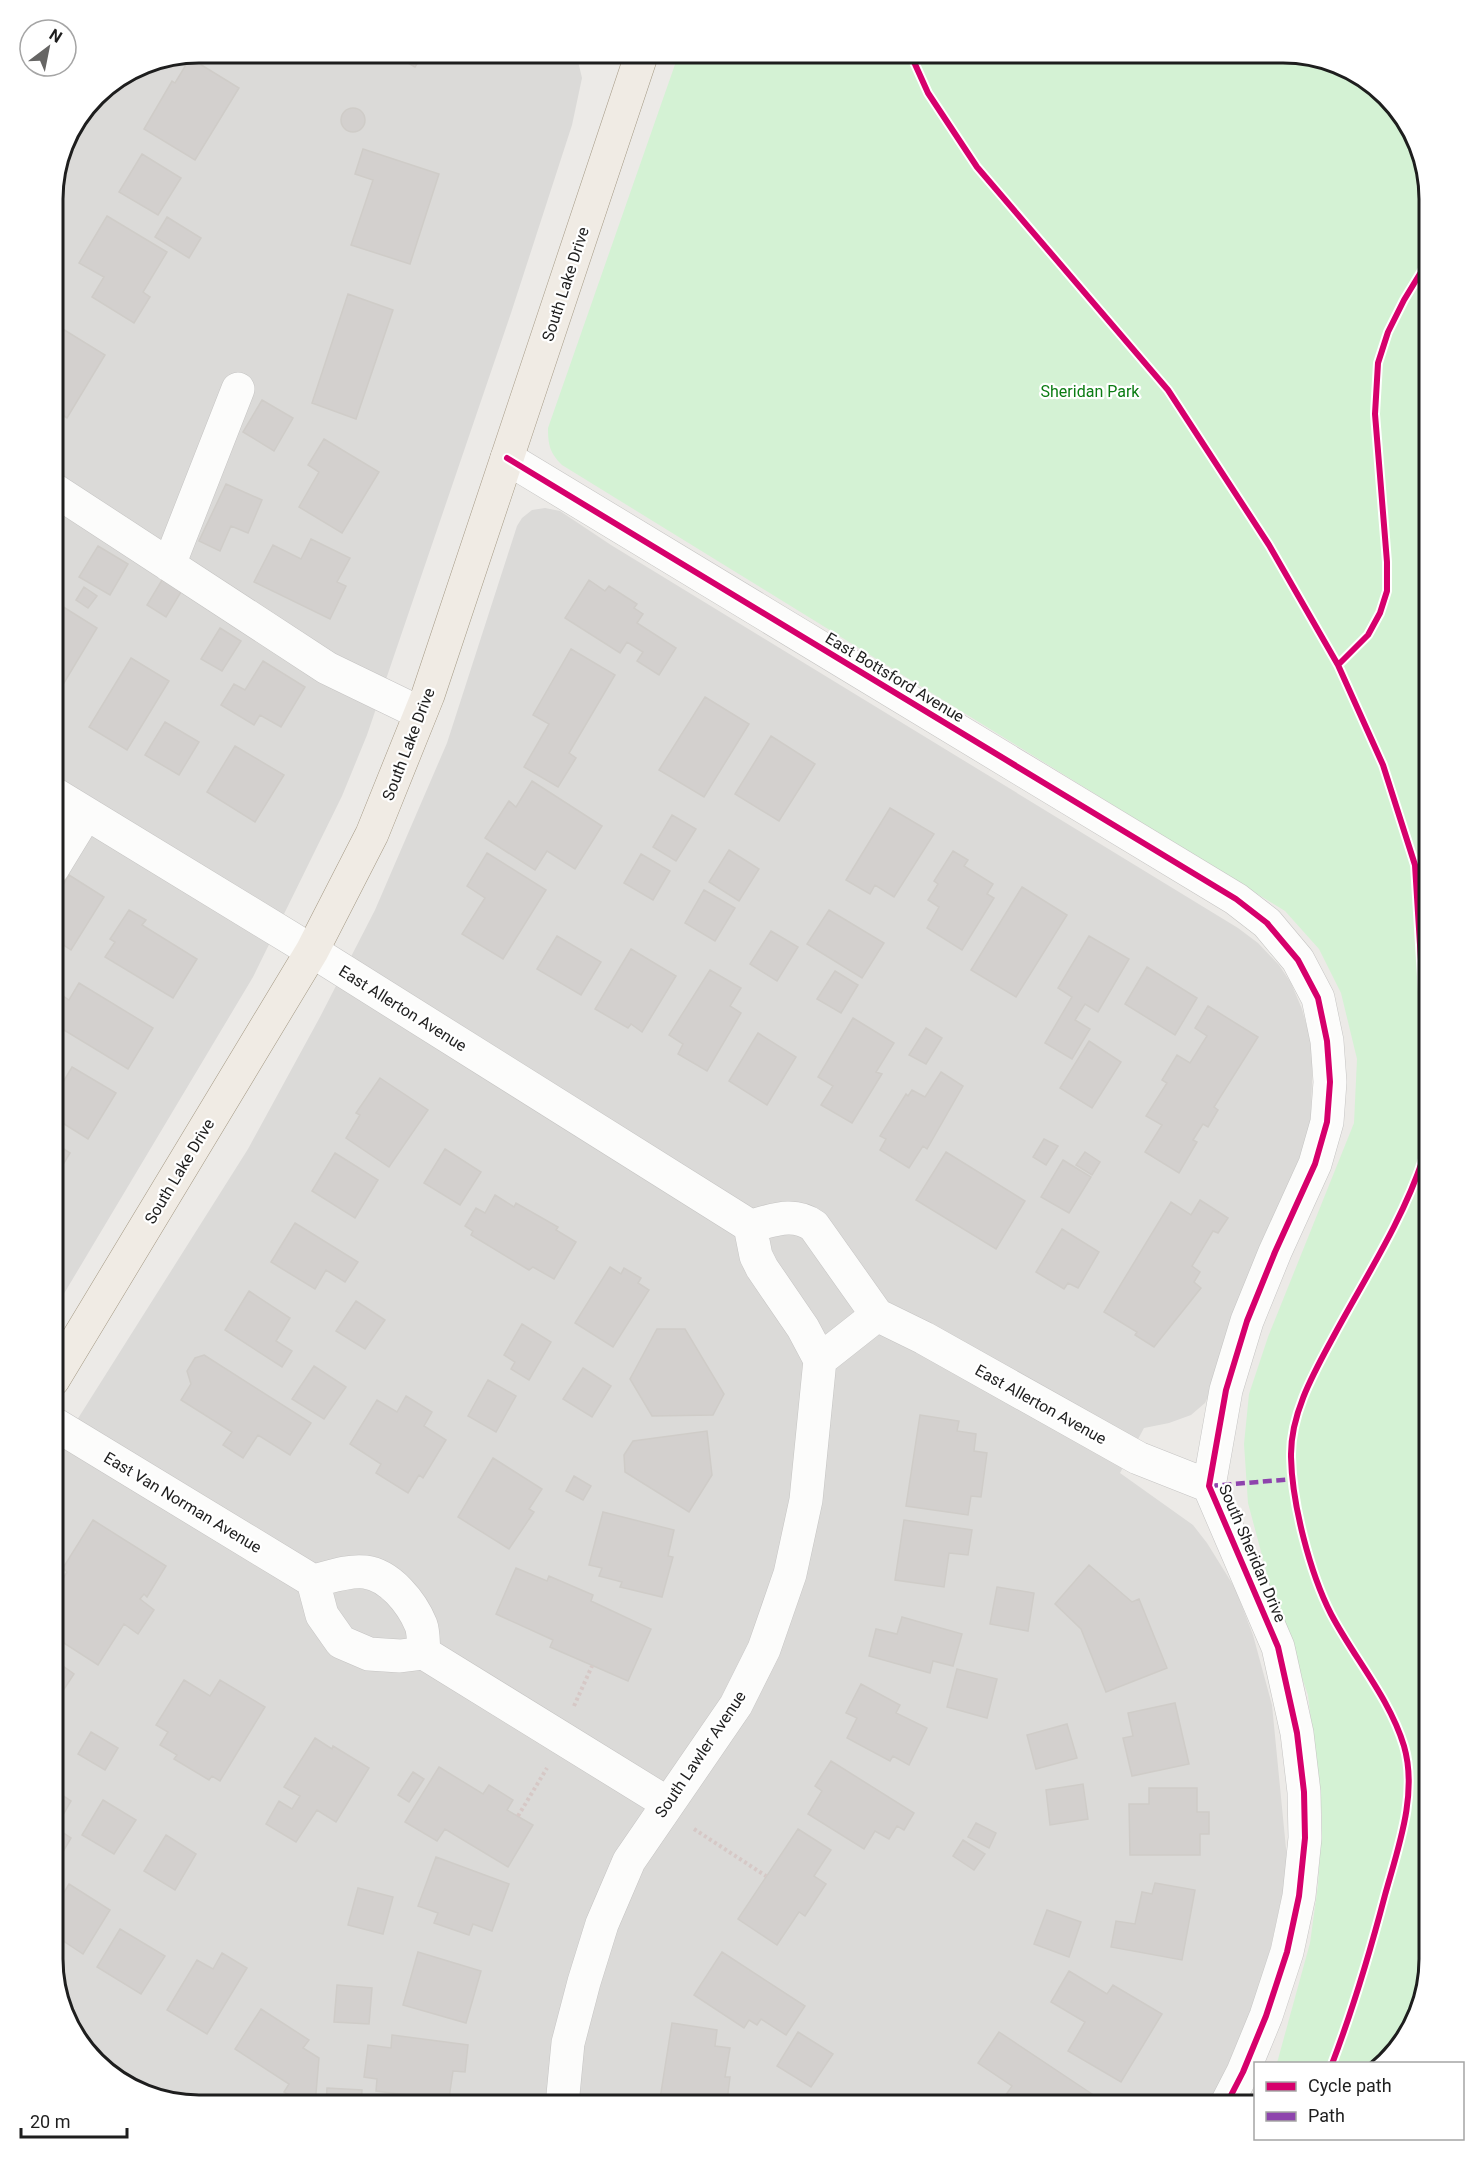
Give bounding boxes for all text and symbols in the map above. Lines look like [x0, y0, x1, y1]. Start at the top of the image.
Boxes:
north arrow [18, 18, 78, 78]
text: N [46, 25, 66, 47]
street label: South Lake Drive [538, 225, 593, 344]
park label: Sheridan Park [1041, 382, 1140, 401]
street label: East Bottsford Avenue [822, 629, 968, 726]
street label: South Lake Drive [378, 685, 439, 803]
street label: East Allerton Avenue [335, 961, 470, 1055]
street label: South Lake Drive [141, 1115, 218, 1227]
street label: East Allerton Avenue [972, 1360, 1110, 1448]
street label: East Van Norman Avenue [101, 1448, 265, 1557]
street label: South Sheridan Drive [1215, 1481, 1290, 1625]
street label: South Lawler Avenue [651, 1687, 750, 1821]
legend [1254, 2062, 1464, 2140]
text: Cycle path [1308, 2075, 1392, 2096]
scale bar [21, 2101, 128, 2139]
text: Path [1308, 2105, 1345, 2126]
text: 20 m [30, 2111, 70, 2132]

